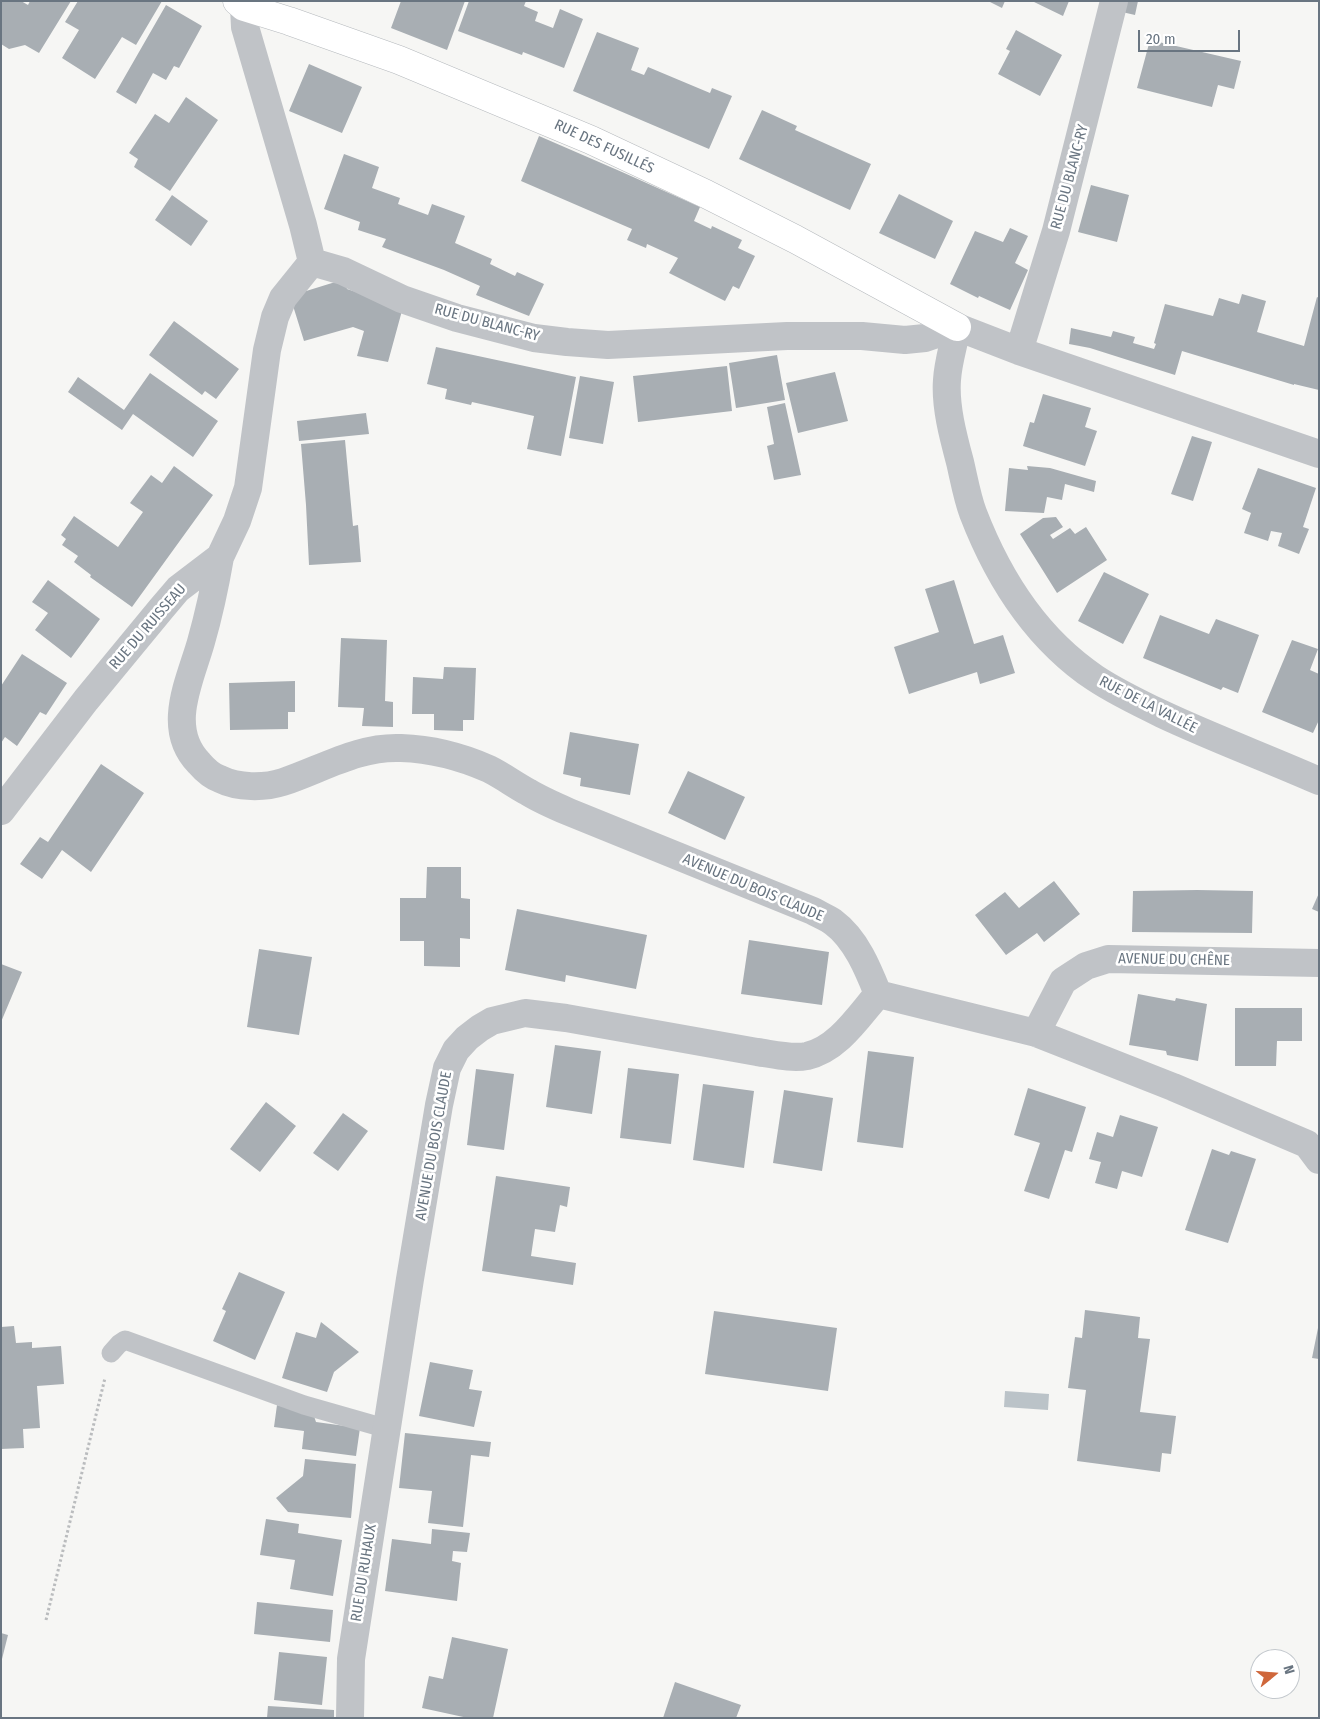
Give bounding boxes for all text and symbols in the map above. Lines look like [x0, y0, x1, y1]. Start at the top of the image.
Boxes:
scale bar [1140, 20, 1242, 52]
text: 20 m [1146, 30, 1176, 48]
street label: RUE DES FUSILLÉS [551, 116, 657, 178]
street label: RUE DU BLANC-RY [1047, 123, 1093, 231]
street label: RUE DU BLANC-RY [433, 300, 541, 346]
street label: RUE DU RUISSEAU [106, 580, 190, 674]
street label: RUE DE LA VALLÉE [1096, 673, 1200, 737]
street label: AVENUE DU BOIS CLAUDE [680, 850, 826, 926]
street label: AVENUE DU CHÊNE [1118, 950, 1230, 970]
street label: AVENUE DU BOIS CLAUDE [412, 1070, 456, 1222]
street label: RUE DU RUHAUX [347, 1523, 381, 1623]
north arrow [1250, 1649, 1300, 1699]
text: N [1280, 1663, 1298, 1676]

